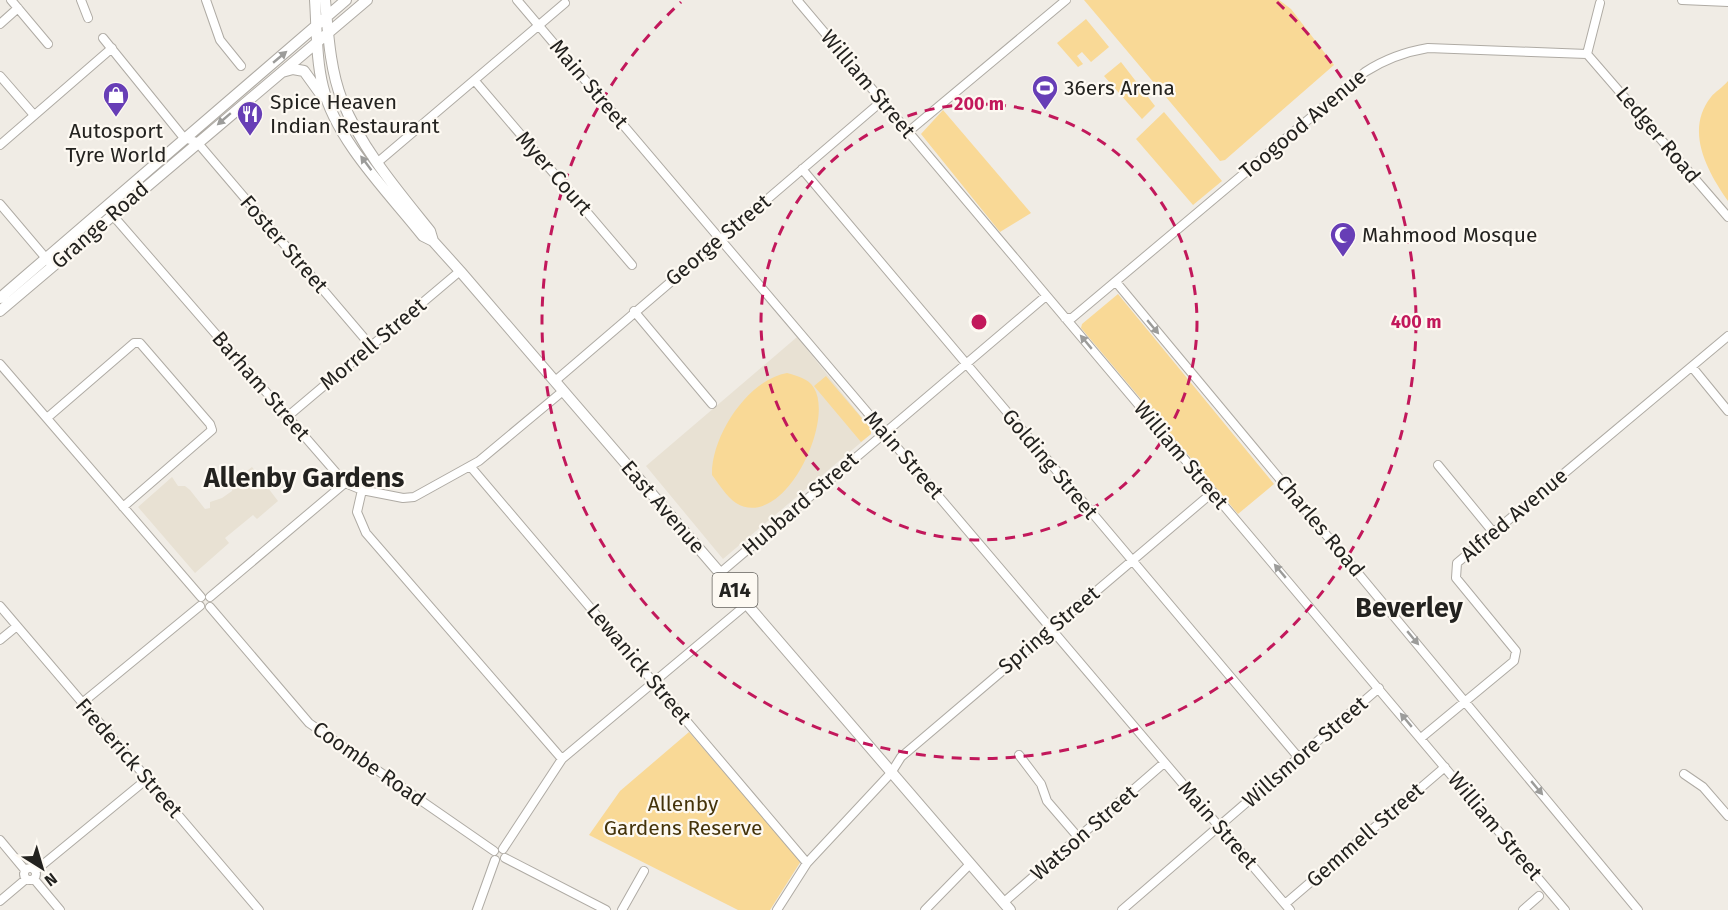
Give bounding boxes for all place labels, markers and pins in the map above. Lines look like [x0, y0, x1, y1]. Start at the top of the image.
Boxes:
sports icon: 36ers Arena [1030, 73, 1060, 111]
place label: 36ers Arena [1064, 75, 1175, 101]
shop icon: Autosport Tyre World [101, 80, 131, 118]
place label: Spice Heaven Indian Restaurant [270, 89, 440, 139]
restaurant icon: Spice Heaven Indian Restaurant [235, 99, 265, 137]
place label: Autosport Tyre World [66, 118, 166, 168]
mosque icon: Mahmood Mosque [1328, 220, 1358, 258]
place label: Mahmood Mosque [1362, 222, 1537, 248]
centre of rings [969, 312, 989, 332]

